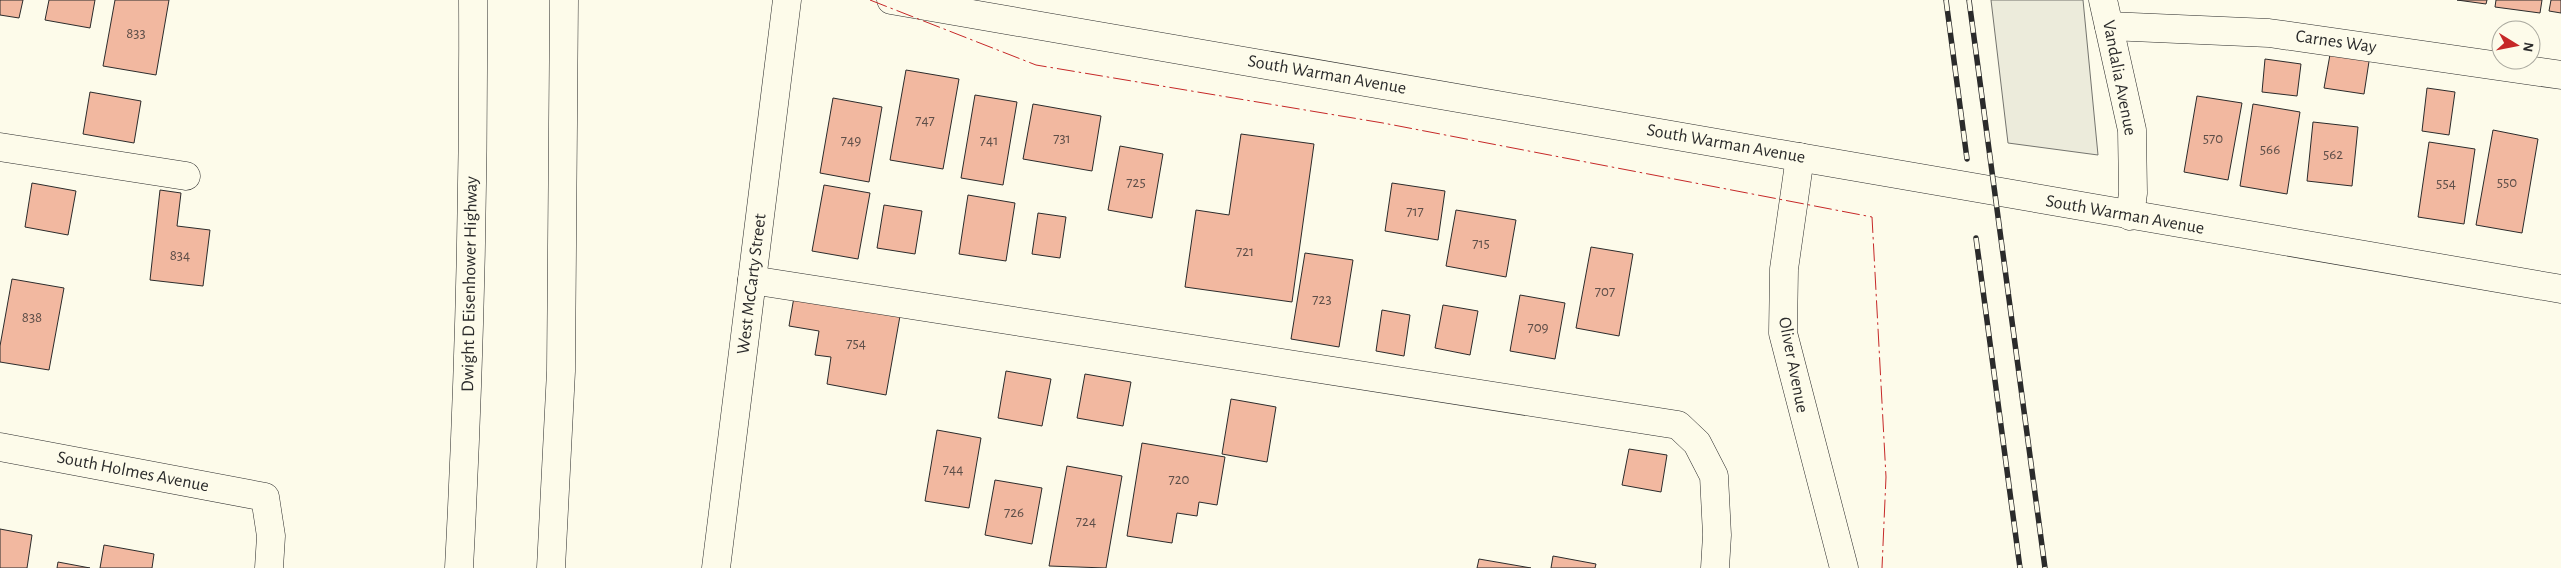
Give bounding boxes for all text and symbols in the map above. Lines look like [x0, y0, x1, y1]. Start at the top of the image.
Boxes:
street label: Vandalia Avenue [2099, 19, 2139, 137]
north arrow [2491, 20, 2541, 70]
house number: 833 [126, 26, 146, 41]
street label: Carnes Way [2294, 27, 2378, 57]
text: N [2520, 41, 2536, 53]
street label: South Warman Avenue [1246, 52, 1408, 98]
house number: 747 [915, 113, 935, 128]
street label: South Warman Avenue [1645, 121, 1807, 167]
house number: 731 [1053, 131, 1071, 146]
house number: 570 [2203, 131, 2223, 146]
house number: 749 [841, 133, 861, 148]
house number: 741 [980, 133, 998, 148]
house number: 566 [2260, 142, 2280, 157]
house number: 562 [2323, 147, 2343, 162]
house number: 725 [1126, 175, 1146, 190]
house number: 550 [2497, 175, 2517, 190]
street label: Dwight D Eisenhower Highway [459, 176, 481, 392]
house number: 554 [2436, 176, 2456, 191]
street label: South Warman Avenue [2044, 192, 2206, 238]
house number: 717 [1406, 204, 1424, 219]
street label: West McCarty Street [734, 212, 770, 355]
house number: 715 [1472, 236, 1490, 251]
house number: 721 [1236, 244, 1254, 259]
house number: 834 [170, 248, 190, 263]
house number: 707 [1595, 284, 1615, 299]
house number: 723 [1312, 292, 1332, 307]
house number: 838 [22, 310, 42, 325]
street label: Oliver Avenue [1775, 316, 1811, 414]
house number: 709 [1527, 320, 1549, 335]
house number: 754 [846, 336, 866, 351]
street label: South Holmes Avenue [56, 448, 210, 496]
house number: 744 [943, 462, 963, 477]
house number: 720 [1168, 472, 1190, 487]
house number: 726 [1004, 505, 1024, 520]
house number: 724 [1076, 514, 1096, 529]

